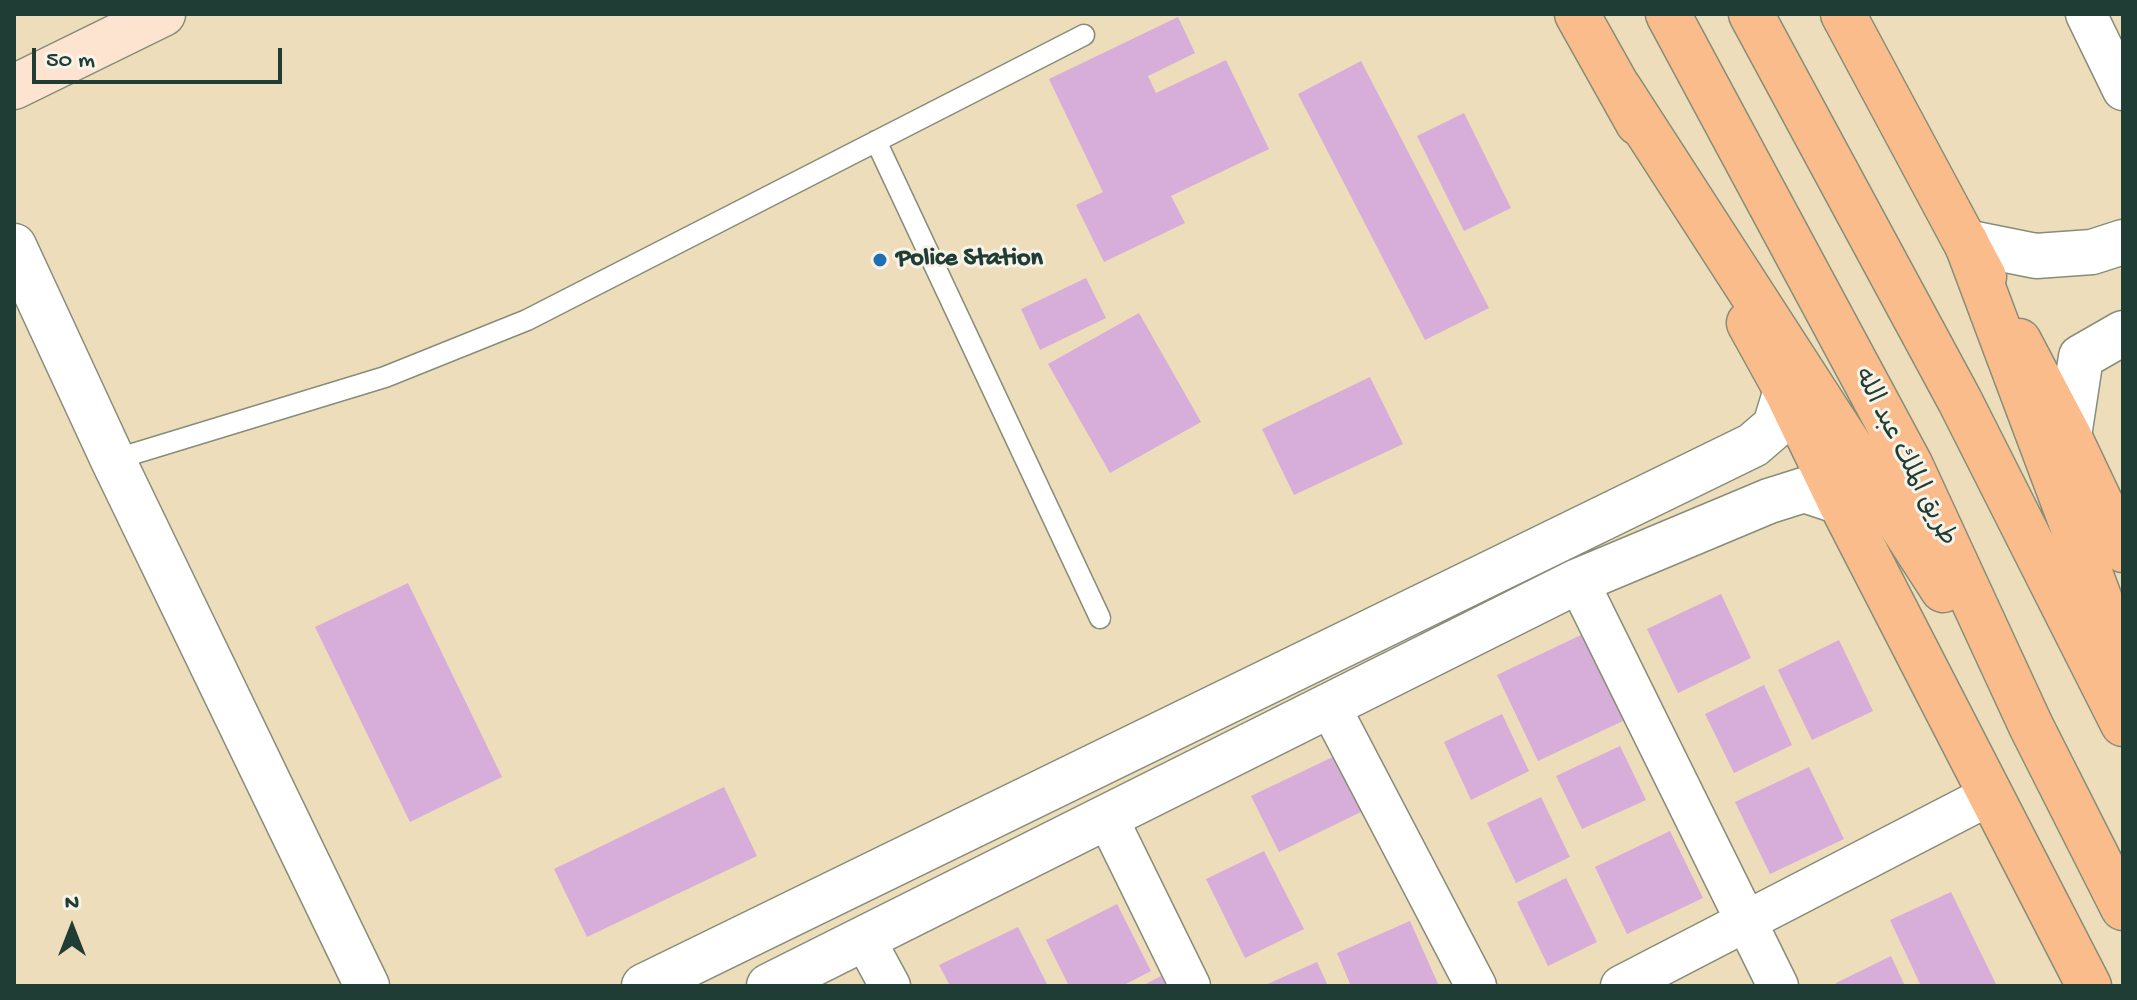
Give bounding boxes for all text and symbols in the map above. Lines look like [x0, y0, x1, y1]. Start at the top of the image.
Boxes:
scale bar [36, 32, 286, 82]
text: 50 m [46, 47, 95, 76]
place label: Police Station [896, 244, 1043, 276]
marker: Police Station [871, 251, 889, 269]
street label: طريق الملك عبد الله [1845, 364, 1961, 552]
north arrow [32, 888, 112, 968]
text: N [65, 891, 79, 917]

